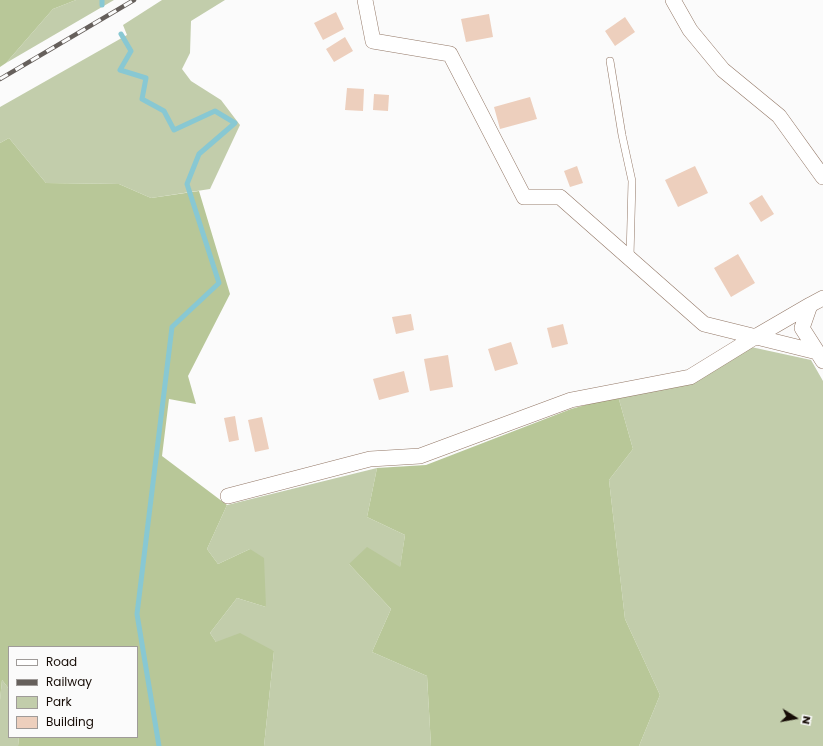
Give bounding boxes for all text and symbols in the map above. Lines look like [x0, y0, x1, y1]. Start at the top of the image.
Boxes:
legend [8, 646, 138, 738]
text: Road [46, 653, 77, 670]
text: Railway [46, 673, 92, 690]
text: Park [46, 693, 72, 710]
north arrow [775, 698, 815, 738]
text: Building [46, 713, 94, 730]
text: N [798, 715, 815, 726]

